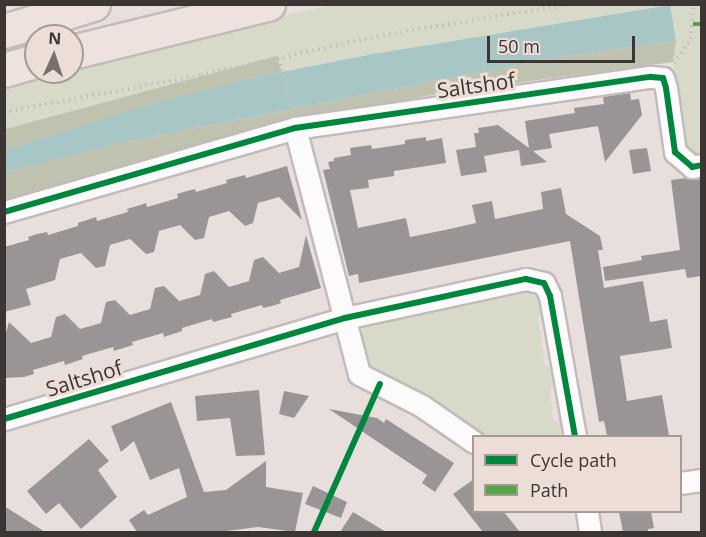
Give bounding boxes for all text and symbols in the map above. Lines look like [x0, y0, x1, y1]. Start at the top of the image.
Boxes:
north arrow [24, 24, 84, 84]
scale bar [490, 24, 638, 62]
text: N [48, 27, 62, 49]
text: 50 m [498, 34, 540, 58]
street label: Saltshof [435, 67, 517, 103]
street label: Saltshof [43, 354, 125, 402]
legend [472, 435, 682, 513]
text: Cycle path [530, 448, 617, 472]
text: Path [530, 478, 568, 502]

